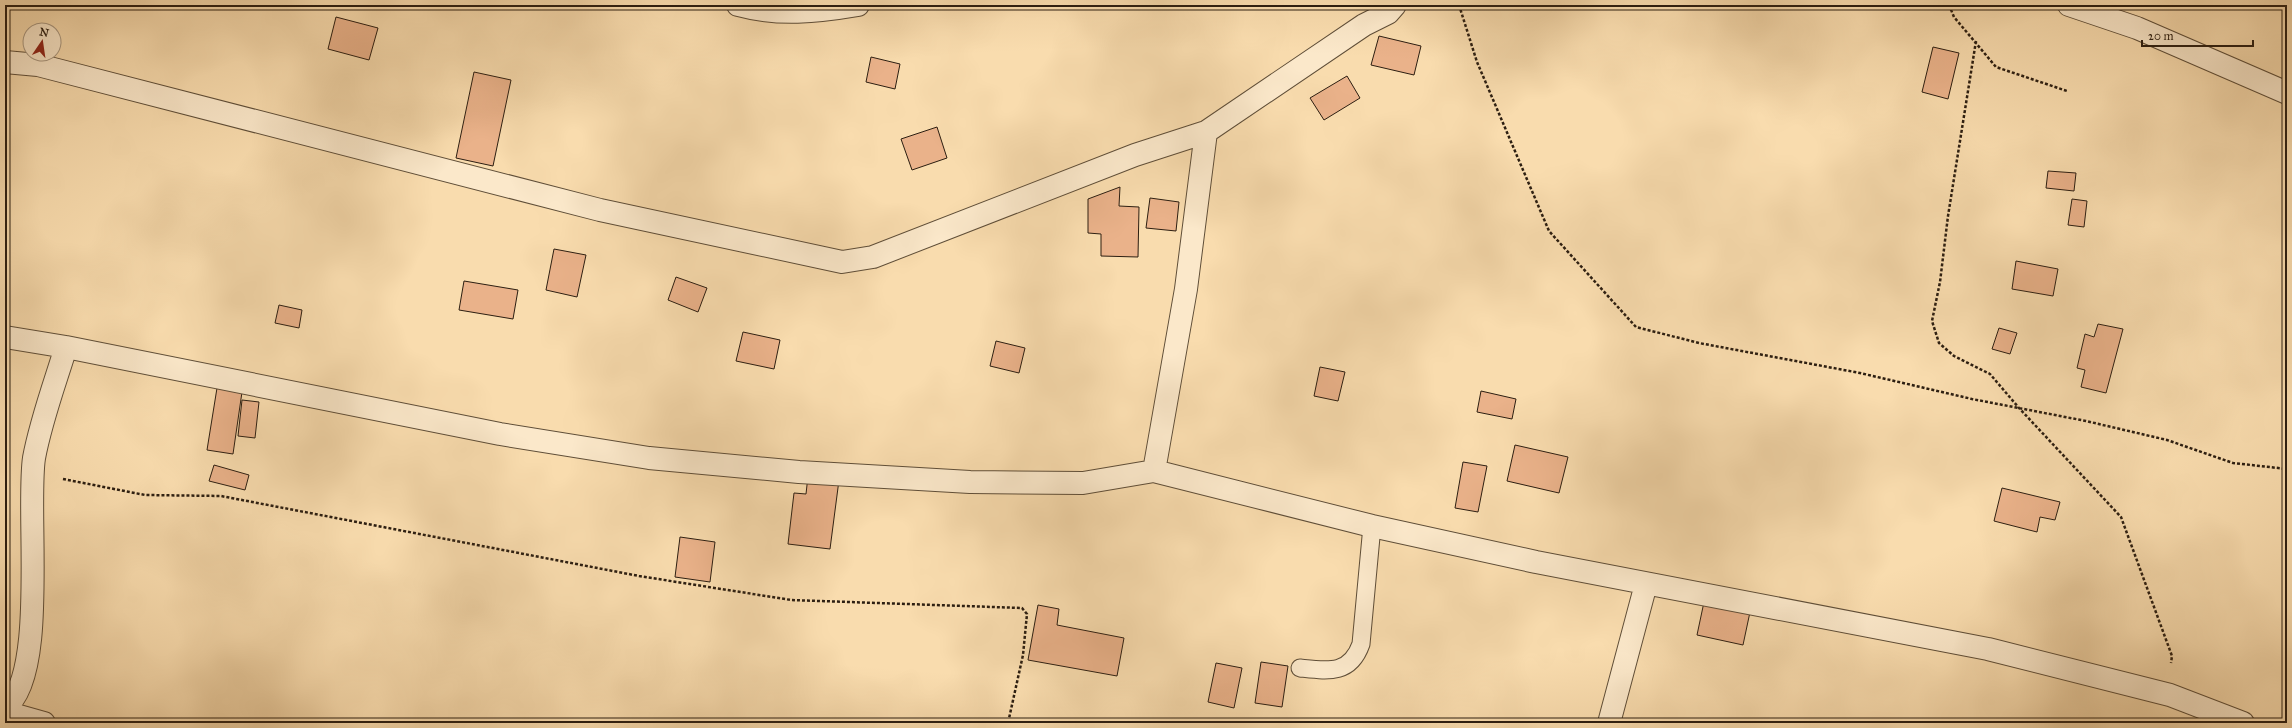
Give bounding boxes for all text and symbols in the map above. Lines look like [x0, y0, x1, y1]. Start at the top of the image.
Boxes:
north arrow [22, 22, 62, 62]
scale bar [2142, 22, 2253, 48]
text: N [38, 25, 51, 40]
text: 20 m [2148, 29, 2174, 43]

